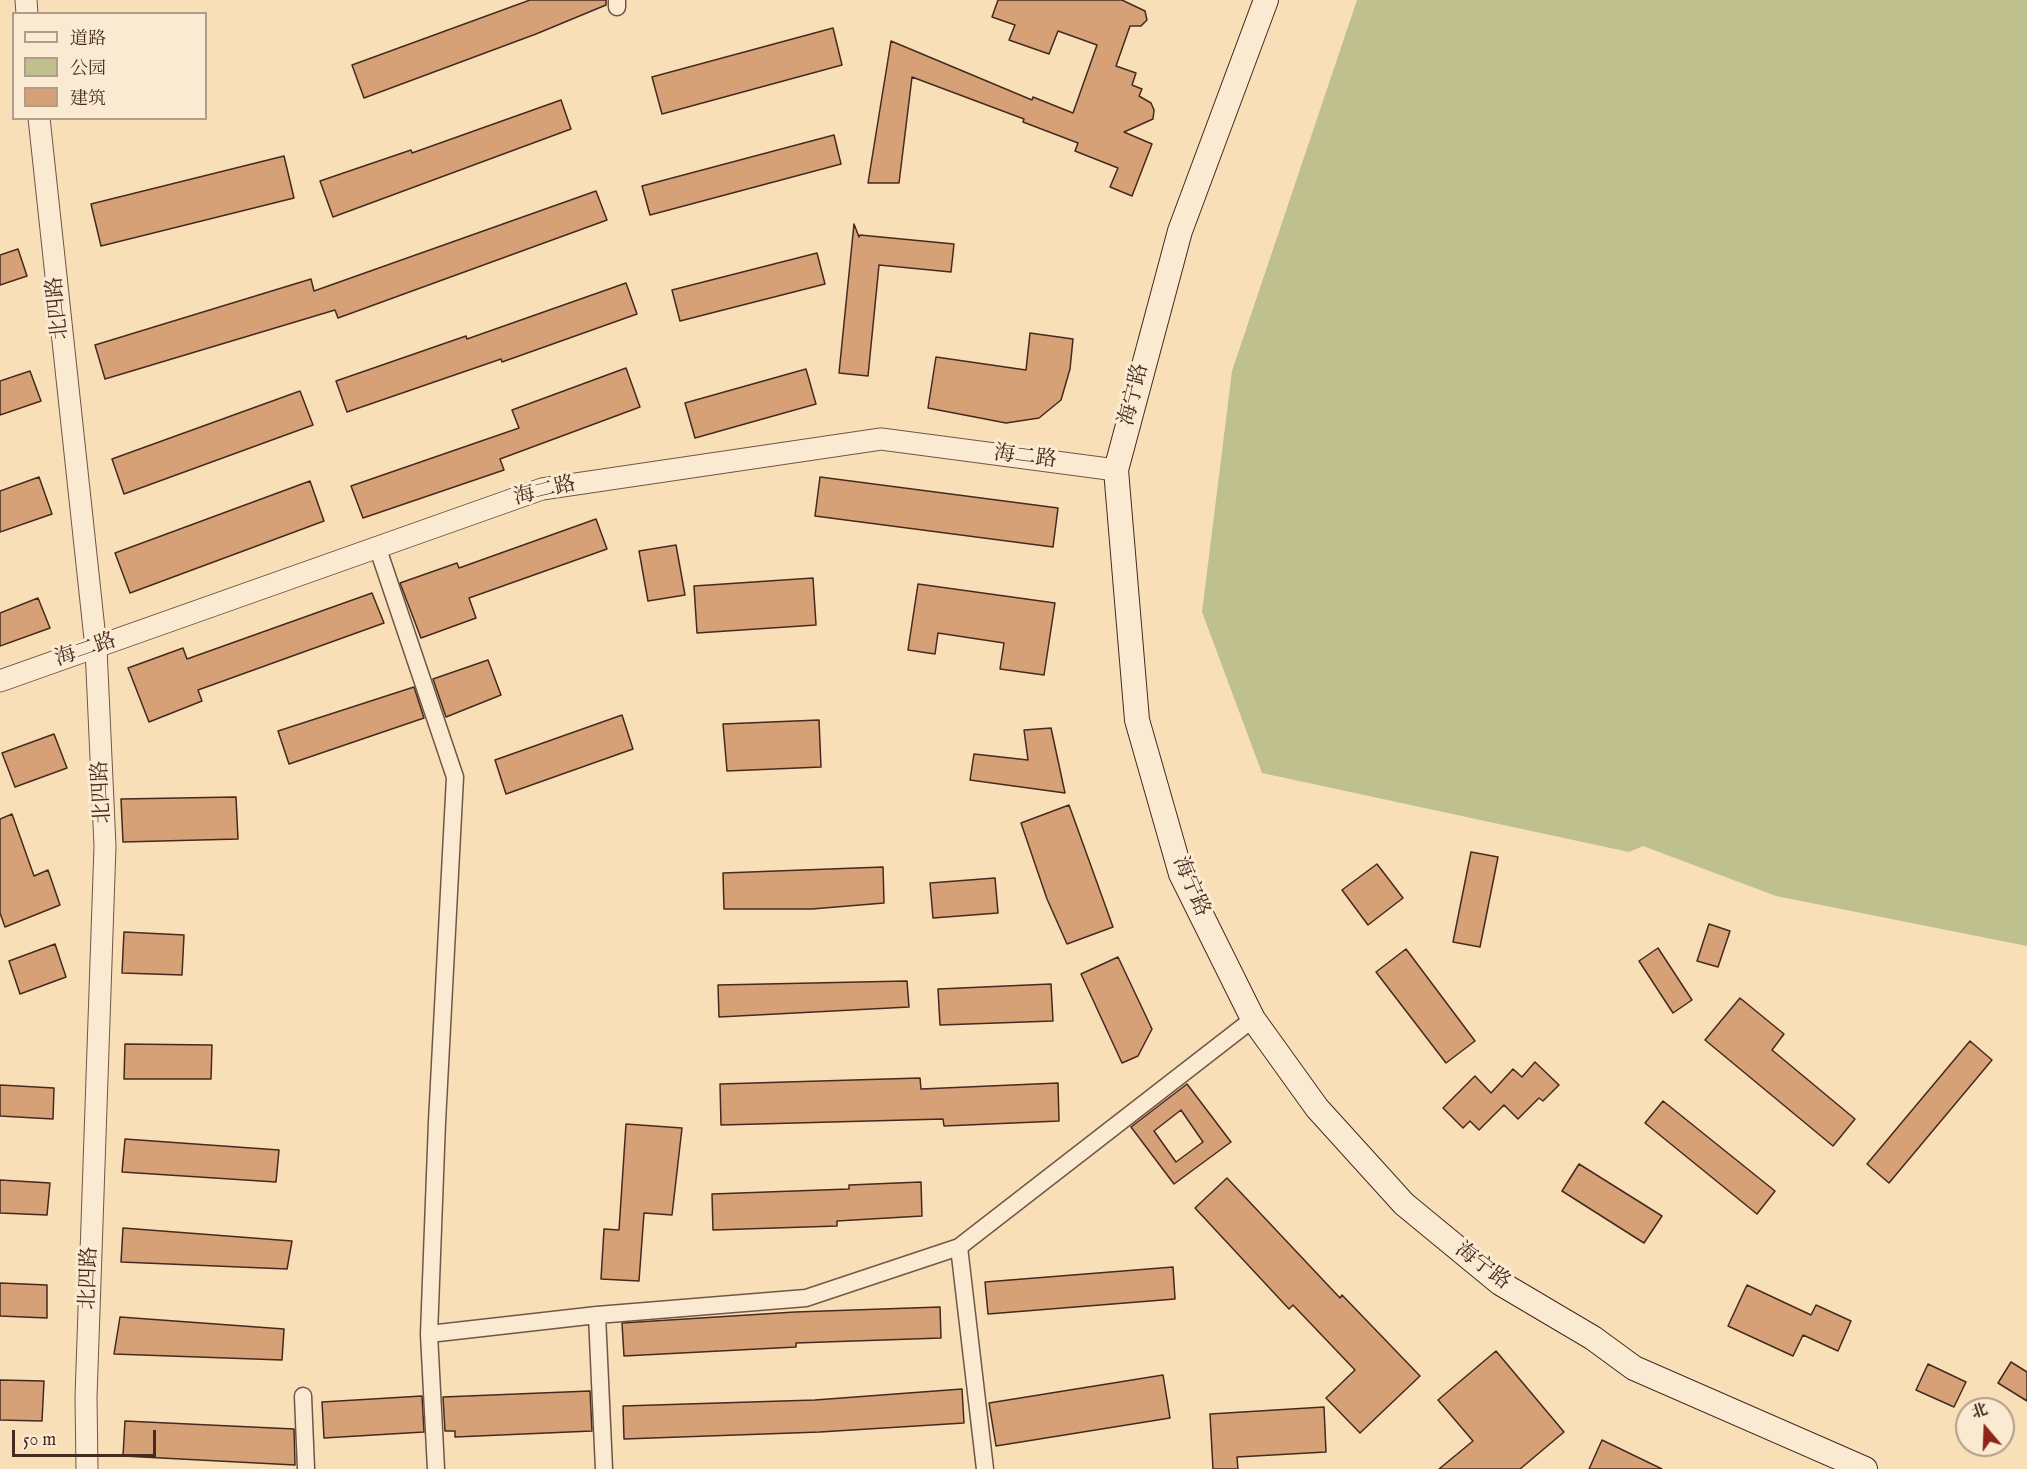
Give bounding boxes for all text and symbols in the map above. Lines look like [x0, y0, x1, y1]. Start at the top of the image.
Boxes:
legend [12, 12, 207, 120]
text: 道路 [70, 28, 106, 51]
text: 公园 [70, 58, 106, 81]
text: 建筑 [70, 88, 106, 111]
street label: 北四路 [43, 275, 75, 341]
street label: 海宁路 [1115, 361, 1155, 429]
street label: 海二路 [992, 442, 1058, 474]
street label: 海二路 [511, 472, 579, 512]
street label: 海二路 [52, 629, 120, 673]
street label: 北四路 [89, 760, 117, 824]
street label: 海宁路 [1166, 853, 1214, 921]
street label: 海宁路 [1449, 1238, 1515, 1296]
street label: 北四路 [76, 1246, 104, 1310]
north arrow [1955, 1397, 2015, 1457]
text: 北 [1969, 1400, 1991, 1424]
scale bar [15, 1418, 159, 1456]
text: 50 m [23, 1429, 56, 1452]

